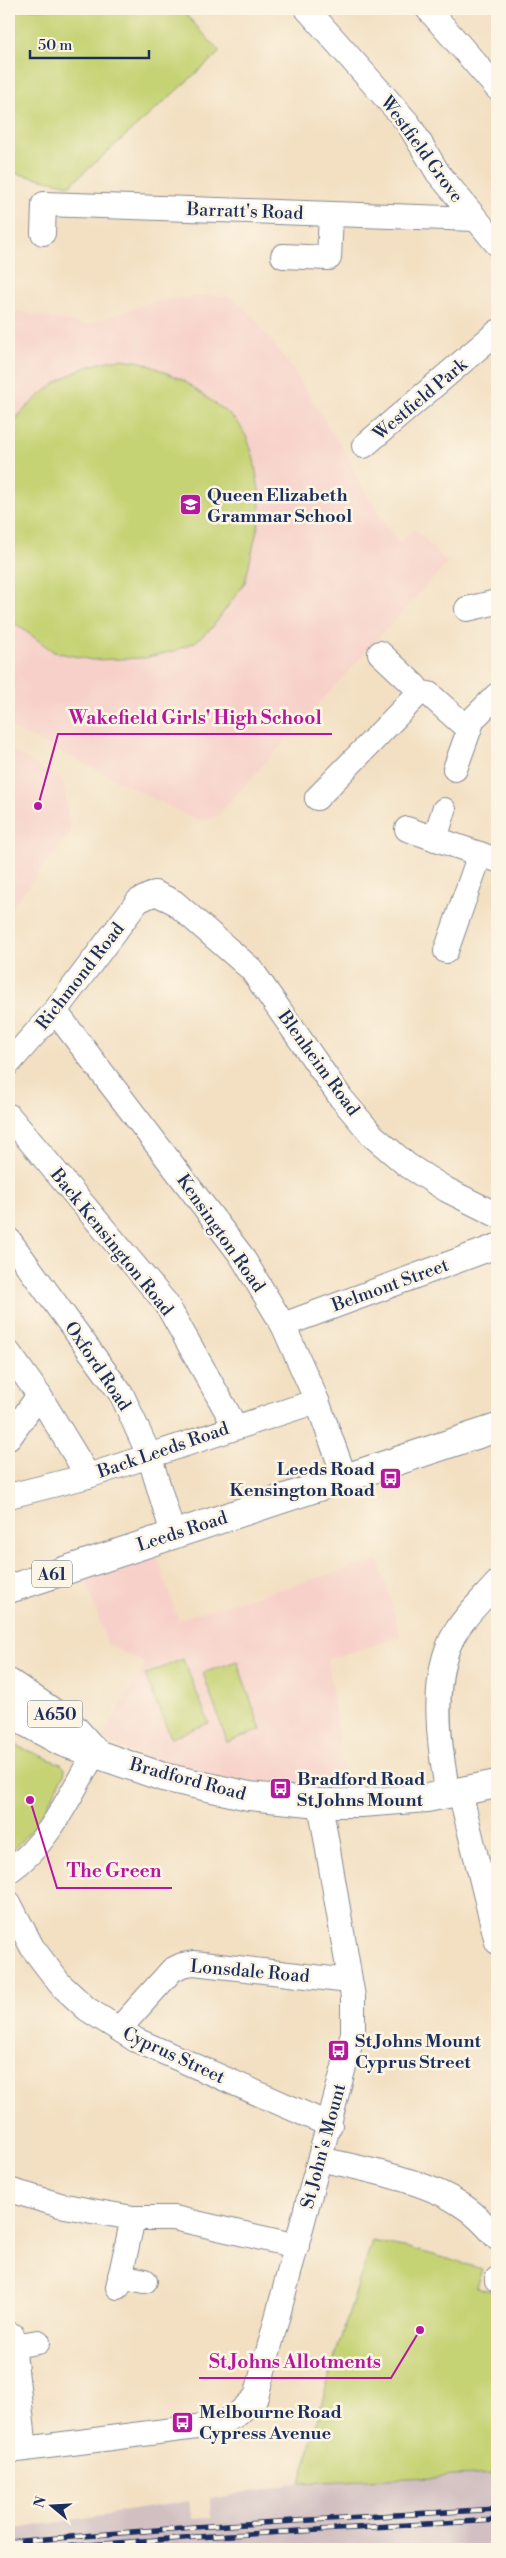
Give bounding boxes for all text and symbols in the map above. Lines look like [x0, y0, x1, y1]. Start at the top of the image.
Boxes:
scale bar [30, 28, 149, 60]
text: 50 m [38, 36, 72, 55]
street label: Westfield Grove [375, 91, 468, 207]
street label: Barratt's Road [185, 198, 305, 225]
street label: Westfield Park [368, 352, 473, 446]
place label: Queen Elizabeth Grammar School [207, 484, 352, 528]
school or university icon: Queen Elizabeth Grammar School [179, 493, 203, 517]
callout: Wakefield Girls' High School [58, 700, 332, 734]
text: Wakefield Girls' High School [67, 706, 322, 730]
street label: Richmond Road [31, 917, 130, 1035]
street label: Blenheim Road [272, 1005, 365, 1121]
street label: Back Kensington Road [44, 1163, 179, 1321]
street label: Kensington Road [171, 1170, 270, 1298]
street label: Belmont Street [328, 1253, 452, 1318]
street label: Oxford Road [59, 1317, 136, 1416]
street label: Back Leeds Road [93, 1417, 233, 1484]
place label: Leeds Road Kensington Road [229, 1458, 375, 1502]
bus stop icon: Leeds Road Kensington Road [379, 1467, 403, 1491]
street label: Leeds Road [134, 1506, 231, 1557]
road number: A61 [32, 1560, 72, 1588]
road number: A650 [28, 1700, 82, 1728]
street label: Bradford Road [126, 1753, 249, 1806]
place label: Bradford Road St Johns Mount [297, 1768, 425, 1812]
bus stop icon: Bradford Road St Johns Mount [269, 1777, 293, 1801]
callout: The Green [57, 1854, 172, 1888]
text: The Green [66, 1859, 162, 1883]
street label: Lonsdale Road [189, 1955, 311, 1988]
street label: Cyprus Street [119, 2022, 229, 2089]
place label: St Johns Mount Cyprus Street [355, 2030, 481, 2074]
bus stop icon: St Johns Mount Cyprus Street [327, 2039, 351, 2063]
street label: St John's Mount [296, 2080, 351, 2211]
callout: St Johns Allotments [199, 2344, 391, 2378]
text: St Johns Allotments [209, 2350, 381, 2374]
place label: Melbourne Road Cypress Avenue [199, 2401, 342, 2445]
bus stop icon: Melbourne Road Cypress Avenue [171, 2410, 195, 2434]
north arrow [28, 2480, 78, 2530]
text: N [30, 2494, 51, 2510]

